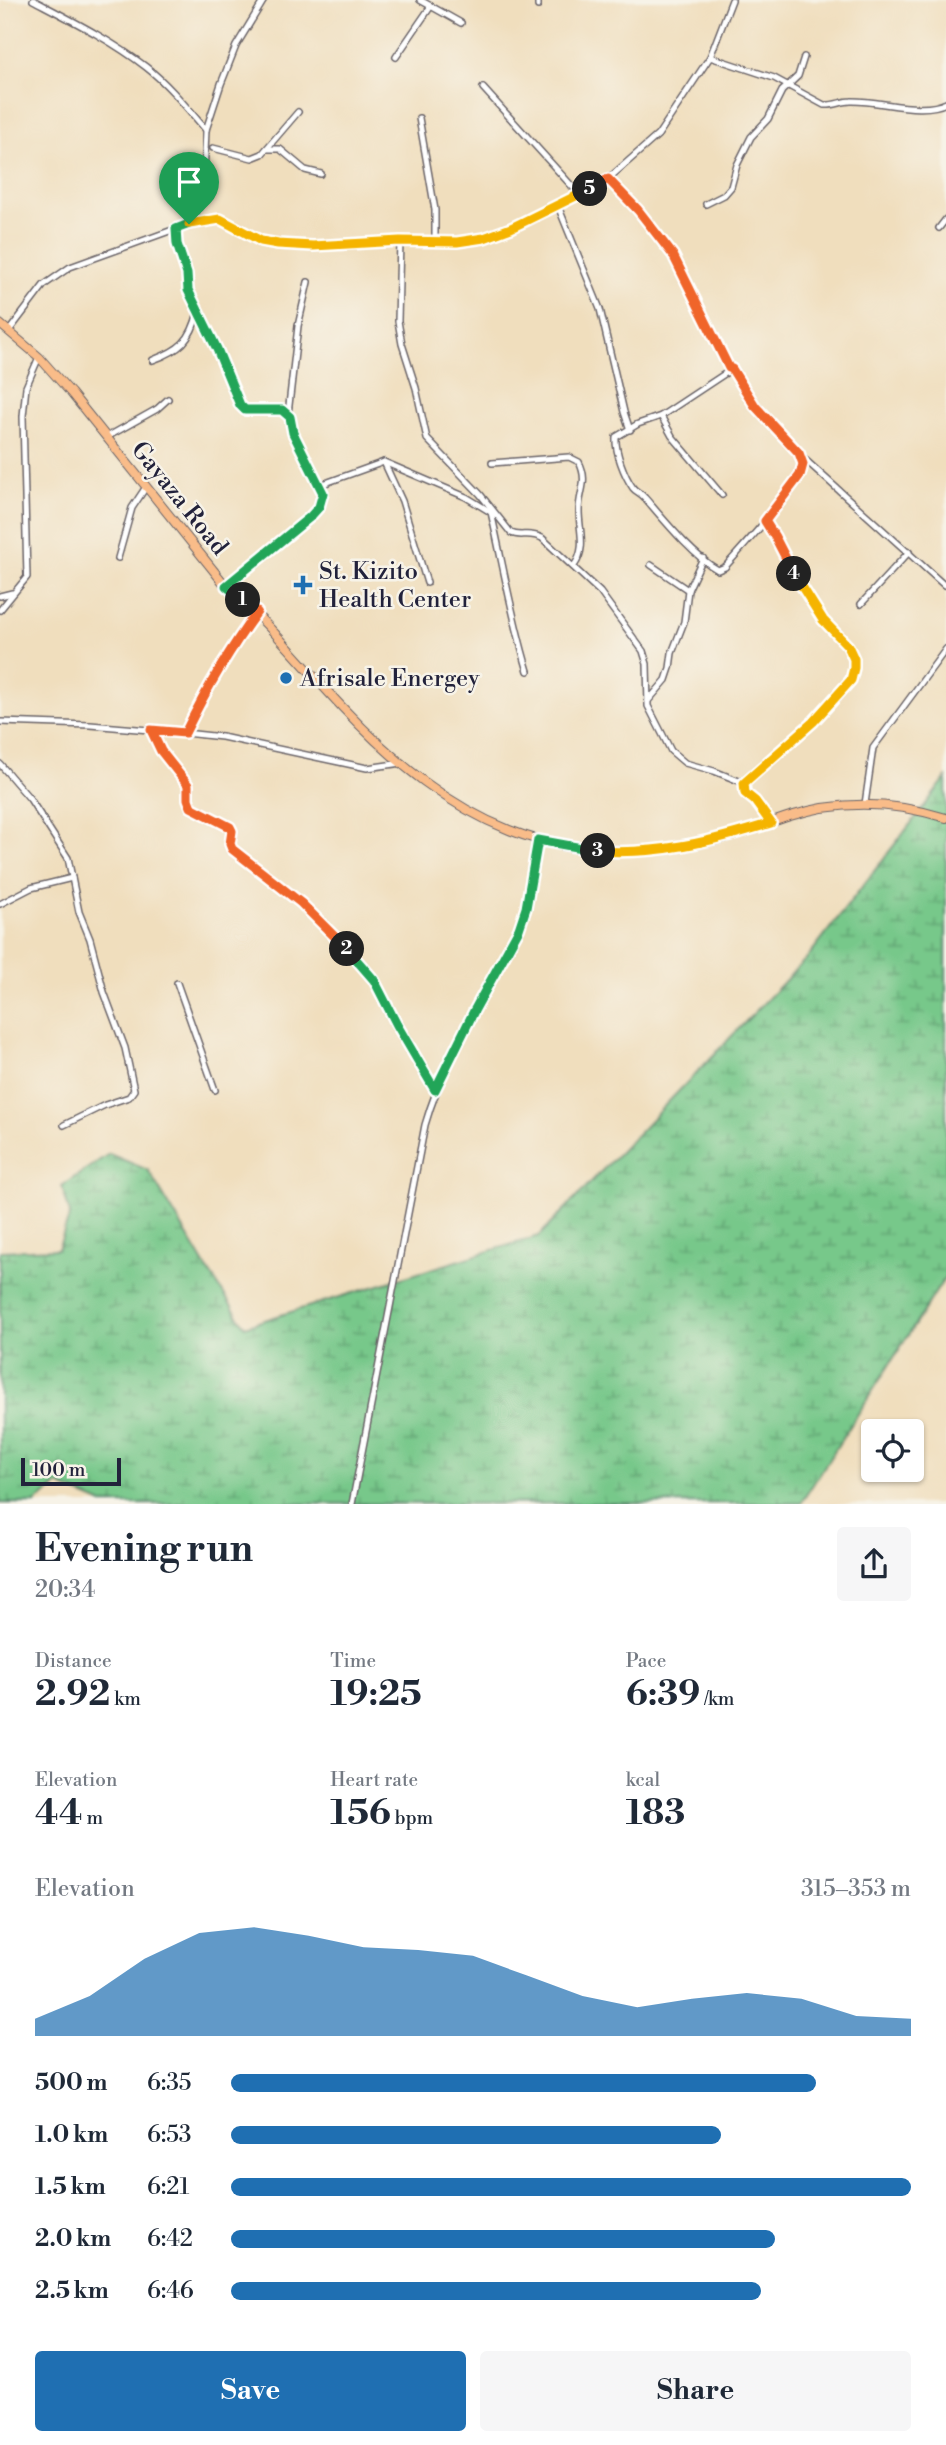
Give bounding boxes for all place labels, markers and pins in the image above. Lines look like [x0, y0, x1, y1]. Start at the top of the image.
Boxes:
pin [159, 152, 219, 224]
pin: 5 [572, 172, 608, 206]
pin: 4 [776, 556, 812, 592]
place label: St. Kizito Health Center [319, 557, 471, 615]
marker: St. Kizito Health Center [293, 575, 313, 595]
pin: 1 [226, 582, 260, 618]
place label: Afrisale Energey [299, 664, 480, 694]
marker: Afrisale Energey [278, 670, 294, 686]
pin: 3 [580, 834, 616, 868]
pin: 2 [330, 932, 364, 967]

